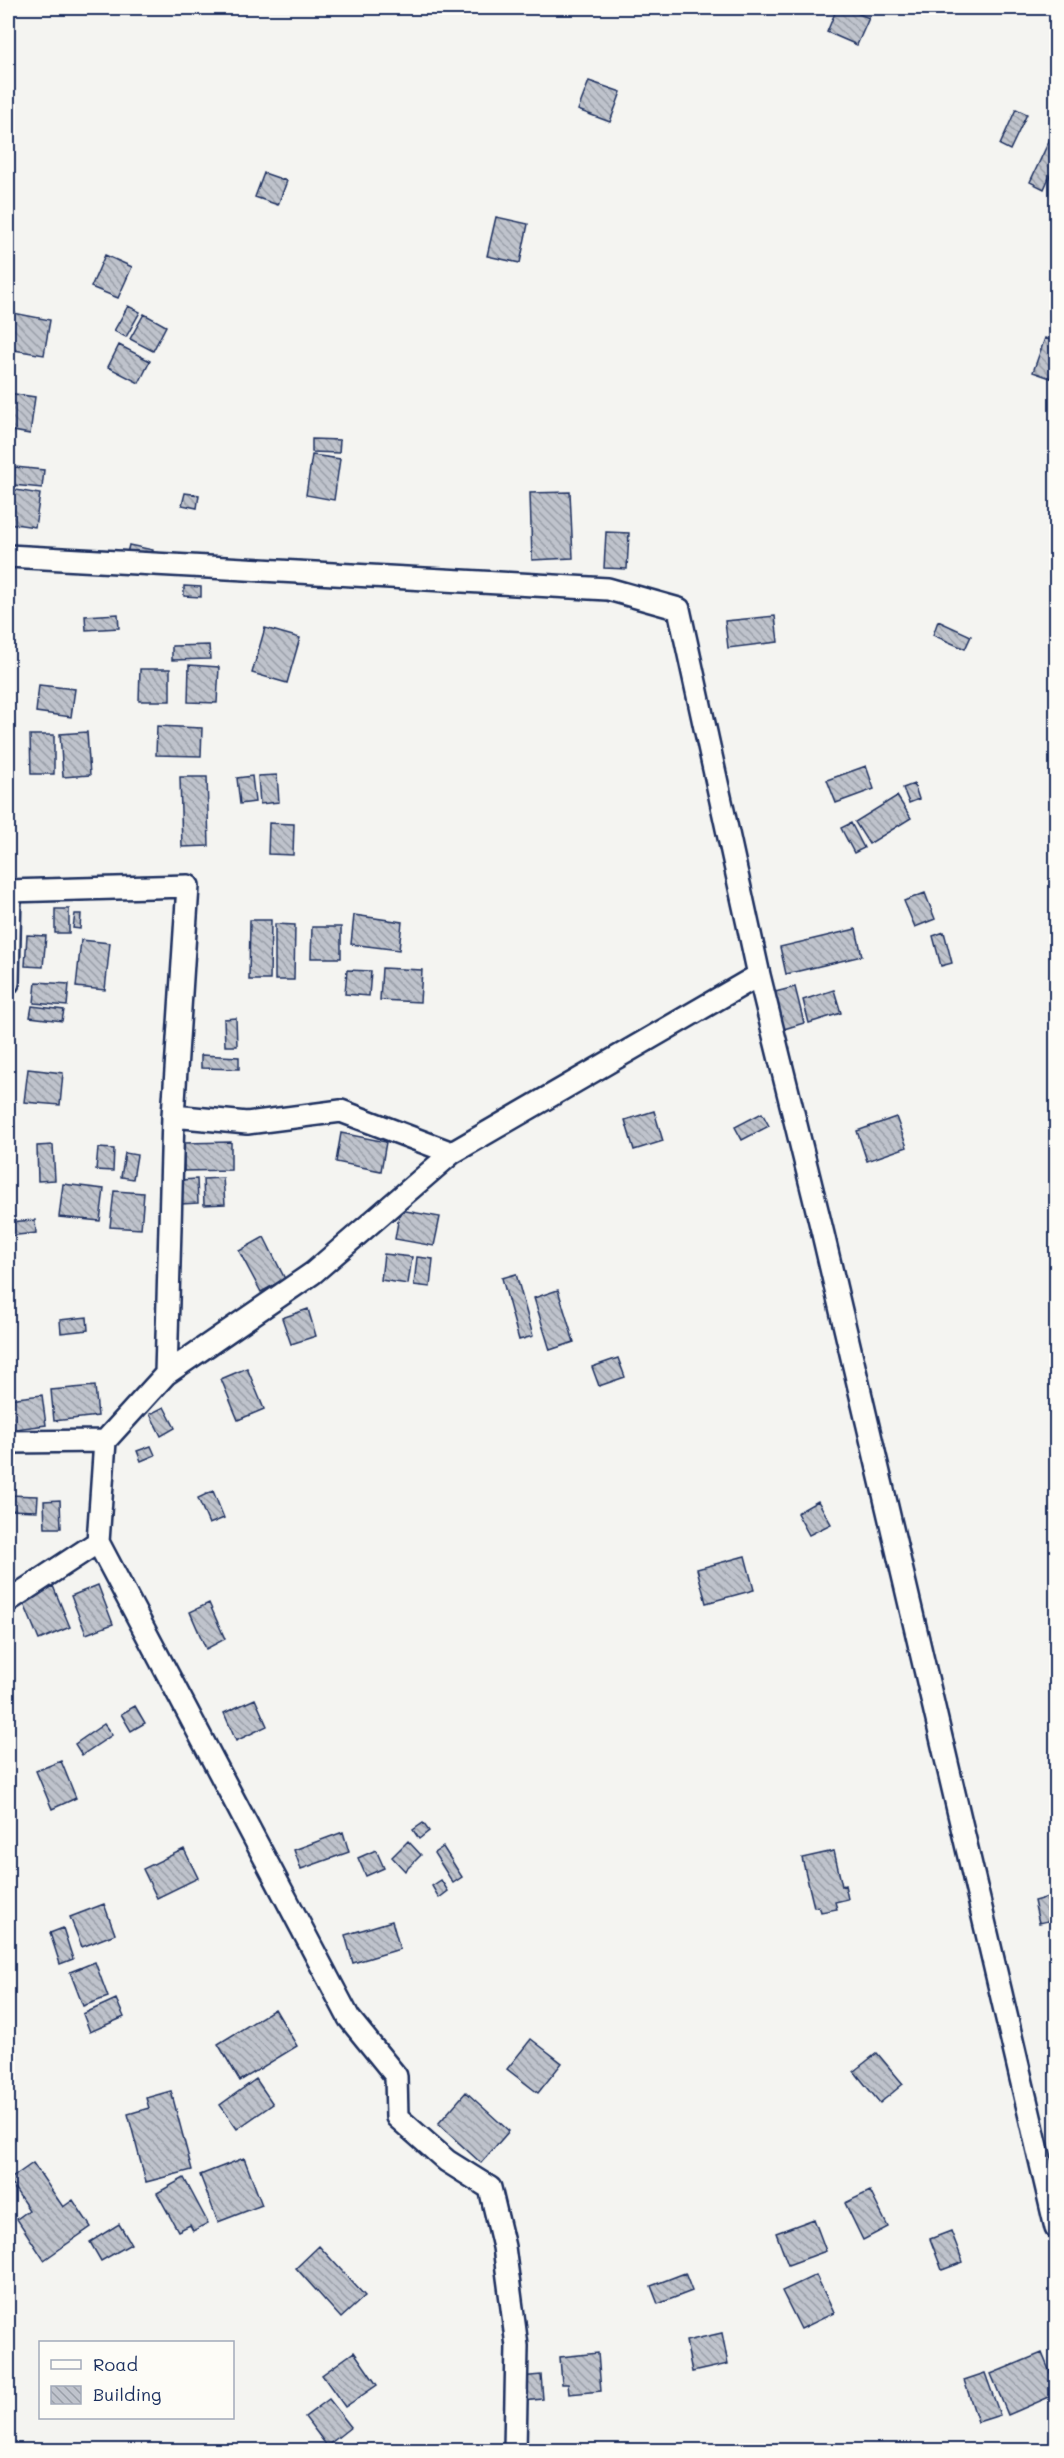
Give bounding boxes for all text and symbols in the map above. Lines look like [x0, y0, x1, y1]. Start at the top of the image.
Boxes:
legend [39, 2341, 234, 2419]
text: Road [93, 2352, 138, 2376]
text: Building [93, 2382, 161, 2406]

